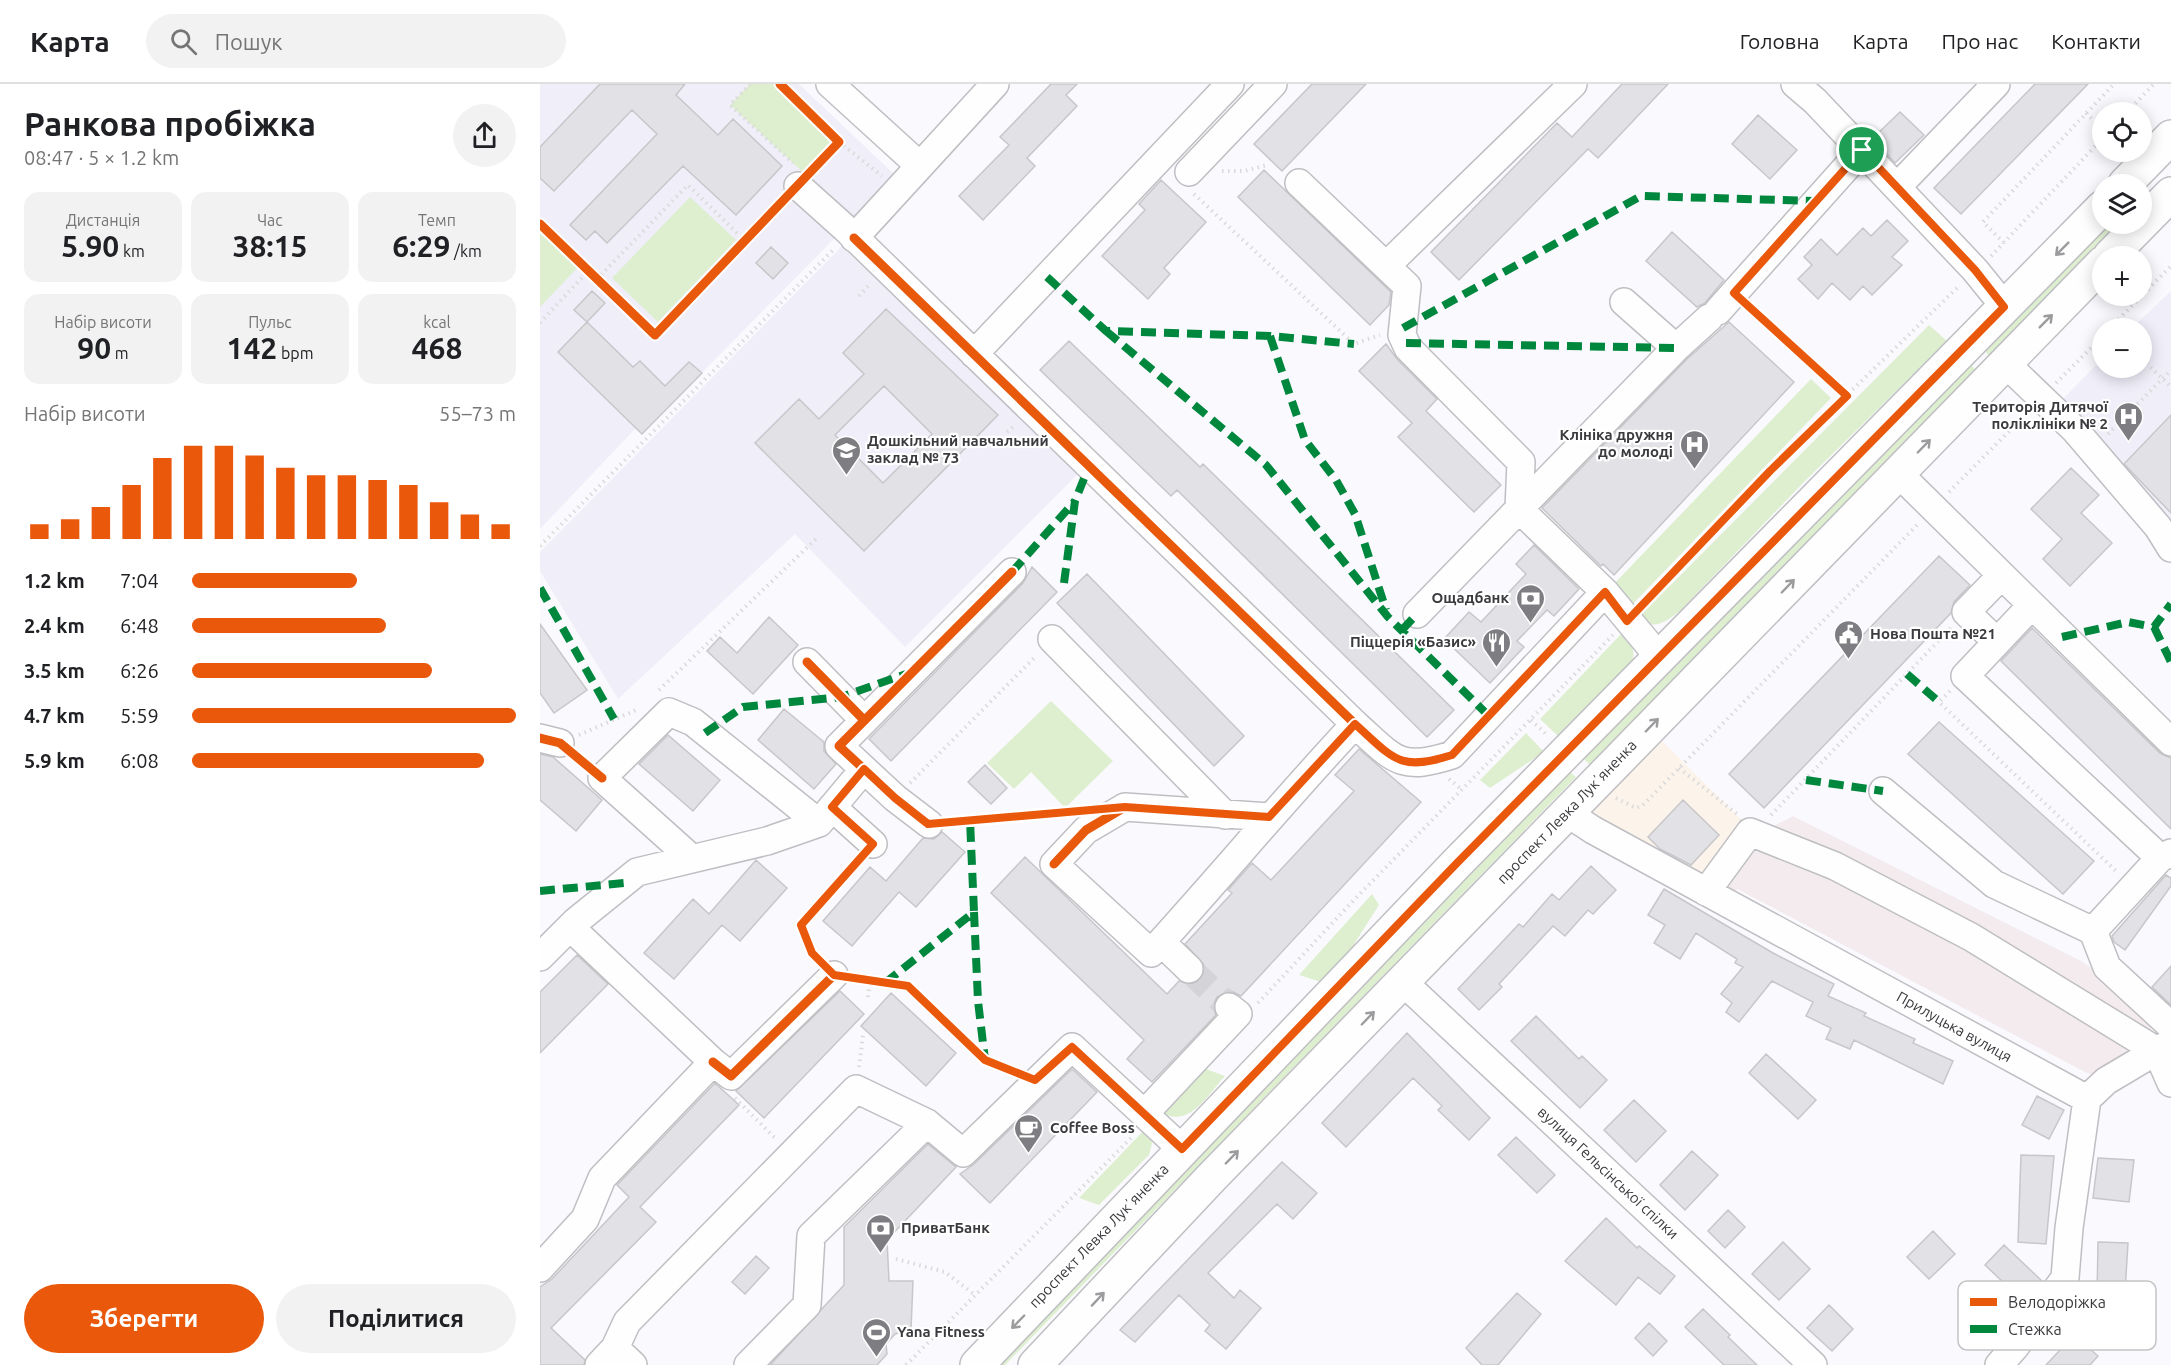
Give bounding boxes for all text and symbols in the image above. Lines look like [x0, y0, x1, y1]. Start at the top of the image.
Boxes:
search box [146, 14, 566, 68]
icon: search [167, 25, 200, 58]
text: Карта [30, 26, 110, 57]
text: Пошук [215, 29, 283, 54]
text: Головна [1740, 29, 1820, 53]
text: Карта [1853, 29, 1908, 53]
text: Про нас [1941, 29, 2018, 53]
text: Контакти [2051, 29, 2141, 53]
map controls [2092, 102, 2152, 378]
button: locate [2092, 102, 2152, 162]
button: share [453, 104, 516, 167]
text: Ранкова пробіжка [24, 105, 316, 142]
pin [1836, 124, 1887, 175]
icon: arrive [1845, 133, 1878, 166]
text: 08:47 · 5 × 1.2 km [24, 146, 179, 169]
button: layers [2092, 174, 2152, 234]
text: Дистанція [66, 211, 140, 229]
text: Час [257, 211, 283, 229]
text: Темп [418, 211, 456, 229]
text: 5.90 [61, 229, 119, 263]
text: 38:15 [232, 229, 308, 263]
text: 6:29 [392, 229, 450, 263]
one-way arrow [2055, 241, 2069, 256]
text: km [119, 242, 145, 260]
text: /km [450, 242, 482, 260]
button: + [2092, 246, 2152, 306]
text: Набір висоти [54, 313, 152, 331]
text: Пульс [248, 313, 292, 331]
text: kcal [423, 313, 451, 331]
one-way arrow [2038, 314, 2053, 329]
button: − [2092, 318, 2152, 378]
text: 90 [77, 331, 111, 365]
text: 142 [227, 331, 277, 365]
text: 468 [412, 331, 462, 365]
text: m [111, 344, 129, 362]
text: bpm [277, 344, 313, 362]
place label: Територія Дитячої поліклініки № 2 [1972, 398, 2109, 432]
hospital icon: Територія Дитячої поліклініки № 2 [2113, 400, 2145, 442]
text: Набір висоти [24, 402, 146, 425]
text: 55–73 m [439, 402, 516, 425]
place label: Клініка дружня до молоді [1559, 426, 1673, 460]
hospital icon: Клініка дружня до молоді [1678, 428, 1710, 470]
place label: Дошкільний навчальний заклад № 73 [867, 432, 1049, 466]
school or university icon: Дошкільний навчальний заклад № 73 [830, 434, 862, 476]
one-way arrow [1917, 439, 1931, 454]
text: 1.2 km [24, 569, 85, 592]
text: 7:04 [120, 569, 159, 592]
one-way arrow [1781, 578, 1795, 593]
bank icon: Ощадбанк [1514, 582, 1546, 624]
place label: Ощадбанк [1432, 589, 1509, 606]
text: 2.4 km [24, 614, 85, 637]
text: 6:48 [120, 614, 159, 637]
public building icon: Нова Пошта №21 [1833, 618, 1865, 660]
place label: Нова Пошта №21 [1870, 625, 1996, 642]
restaurant icon: Піццерія «Базис» [1481, 626, 1513, 668]
place label: Піццерія «Базис» [1350, 633, 1477, 650]
text: 3.5 km [24, 659, 85, 682]
text: 6:26 [120, 659, 159, 682]
text: 4.7 km [24, 704, 85, 727]
text: 5:59 [120, 704, 159, 727]
one-way arrow [1644, 718, 1659, 733]
street label: проспект Левка Лукʼяненка [1493, 736, 1640, 887]
text: 5.9 km [24, 749, 85, 772]
text: 6:08 [120, 749, 159, 772]
street label: Прилуцька вулиця [1894, 988, 2015, 1065]
one-way arrow [1361, 1010, 1375, 1025]
street label: вулиця Гельсінської спілки [1535, 1103, 1682, 1242]
cafe icon: Coffee Boss [1013, 1112, 1045, 1154]
place label: Coffee Boss [1050, 1119, 1135, 1136]
one-way arrow [1224, 1150, 1239, 1165]
street label: проспект Левка Лукʼяненка [1025, 1160, 1172, 1311]
bank icon: ПриватБанк [864, 1212, 896, 1254]
place label: ПриватБанк [901, 1219, 990, 1236]
legend [1958, 1281, 2156, 1350]
button: Зберегти [24, 1284, 264, 1353]
button: Поділитися [276, 1284, 516, 1353]
one-way arrow [1090, 1291, 1105, 1306]
text: Велодоріжка [2008, 1293, 2106, 1311]
one-way arrow [1011, 1314, 1025, 1329]
sports icon: Yana Fitness [860, 1316, 892, 1358]
text: Стежка [2008, 1320, 2062, 1338]
place label: Yana Fitness [897, 1323, 985, 1340]

